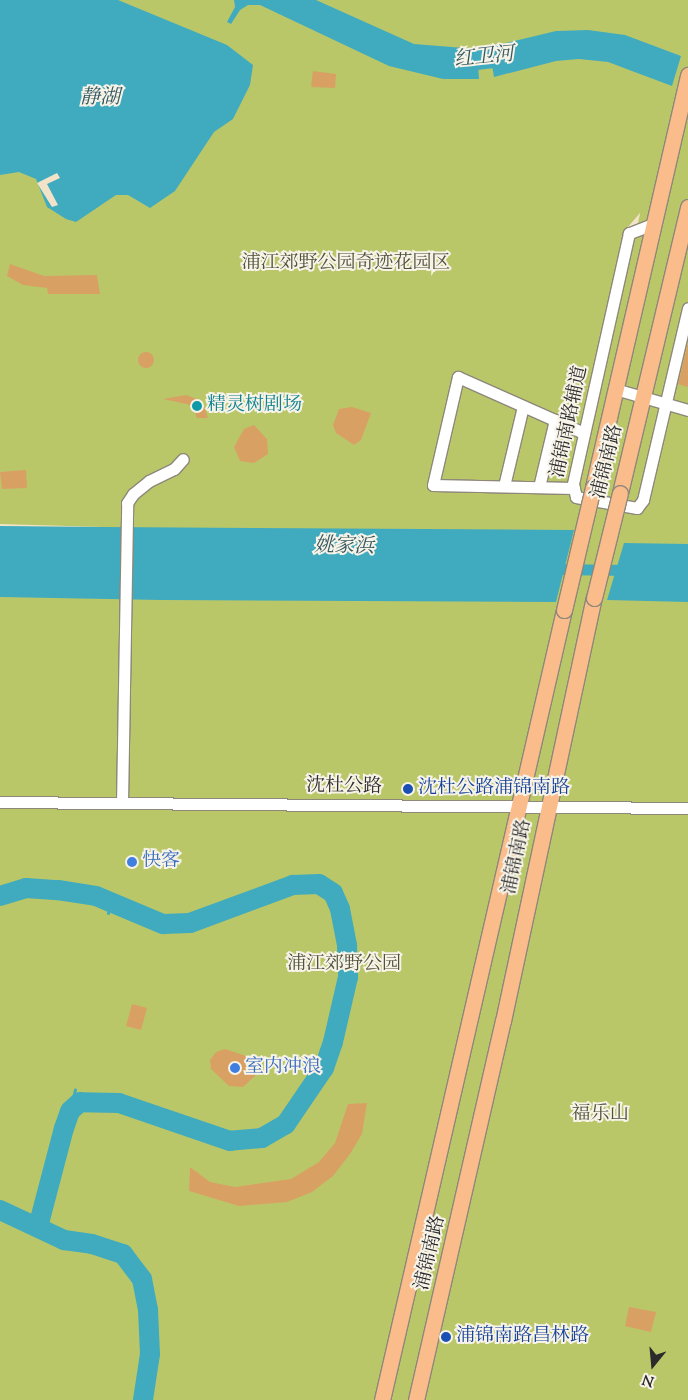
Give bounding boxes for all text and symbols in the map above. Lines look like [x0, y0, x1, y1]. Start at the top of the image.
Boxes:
water label: 红卫河 [453, 43, 515, 73]
water label: 静湖 [80, 86, 120, 110]
park label: 浦江郊野公园奇迹花园区 [242, 253, 450, 275]
street label: 浦锦南路辅道 [547, 364, 593, 480]
place label: 精灵树剧场 [207, 395, 302, 417]
marker: 精灵树剧场 [191, 400, 203, 412]
street label: 浦锦南路 [588, 422, 628, 502]
water label: 姚家浜 [314, 534, 374, 560]
street label: 沈杜公路 [306, 775, 382, 799]
place label: 沈杜公路浦锦南路 [418, 778, 570, 800]
marker: 沈杜公路浦锦南路 [402, 783, 414, 795]
street label: 浦锦南路 [499, 817, 537, 897]
place label: 快客 [142, 851, 180, 873]
marker: 快客 [126, 856, 138, 868]
park label: 浦江郊野公园 [287, 954, 401, 976]
place label: 室内冲浪 [245, 1057, 321, 1079]
marker: 室内冲浪 [229, 1062, 241, 1074]
park label: 福乐山 [572, 1104, 628, 1126]
street label: 浦锦南路 [411, 1213, 451, 1293]
place label: 浦锦南路昌林路 [456, 1326, 589, 1348]
marker: 浦锦南路昌林路 [440, 1331, 452, 1343]
north arrow [628, 1340, 678, 1390]
text: N [640, 1368, 657, 1391]

